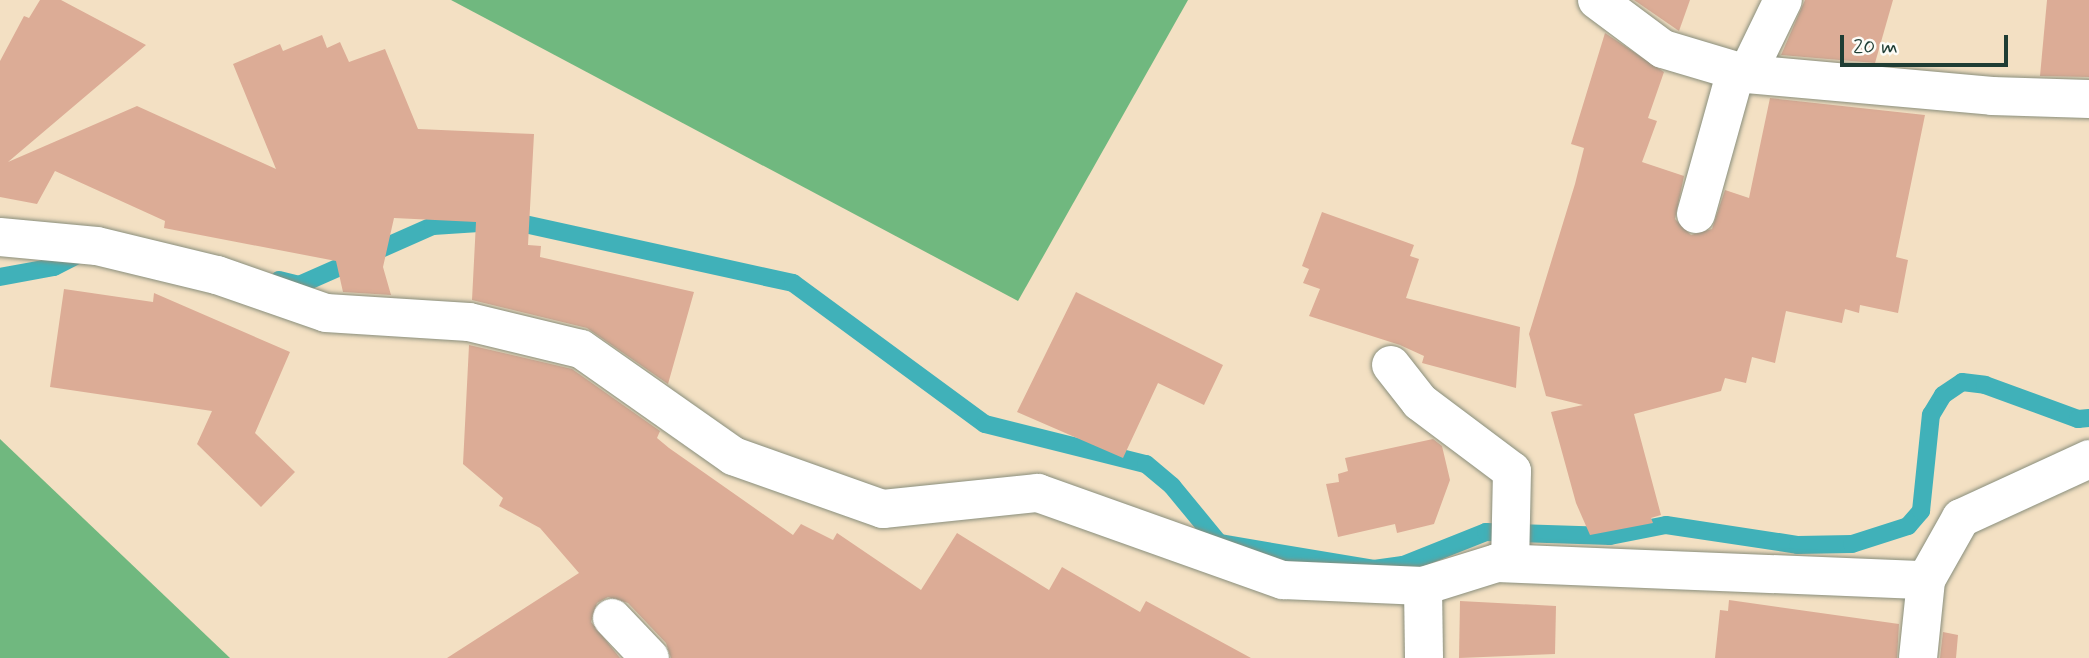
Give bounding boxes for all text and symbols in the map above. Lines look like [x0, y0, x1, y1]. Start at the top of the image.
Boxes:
scale bar [1844, 21, 2012, 65]
text: 20 m [1853, 33, 1898, 61]

